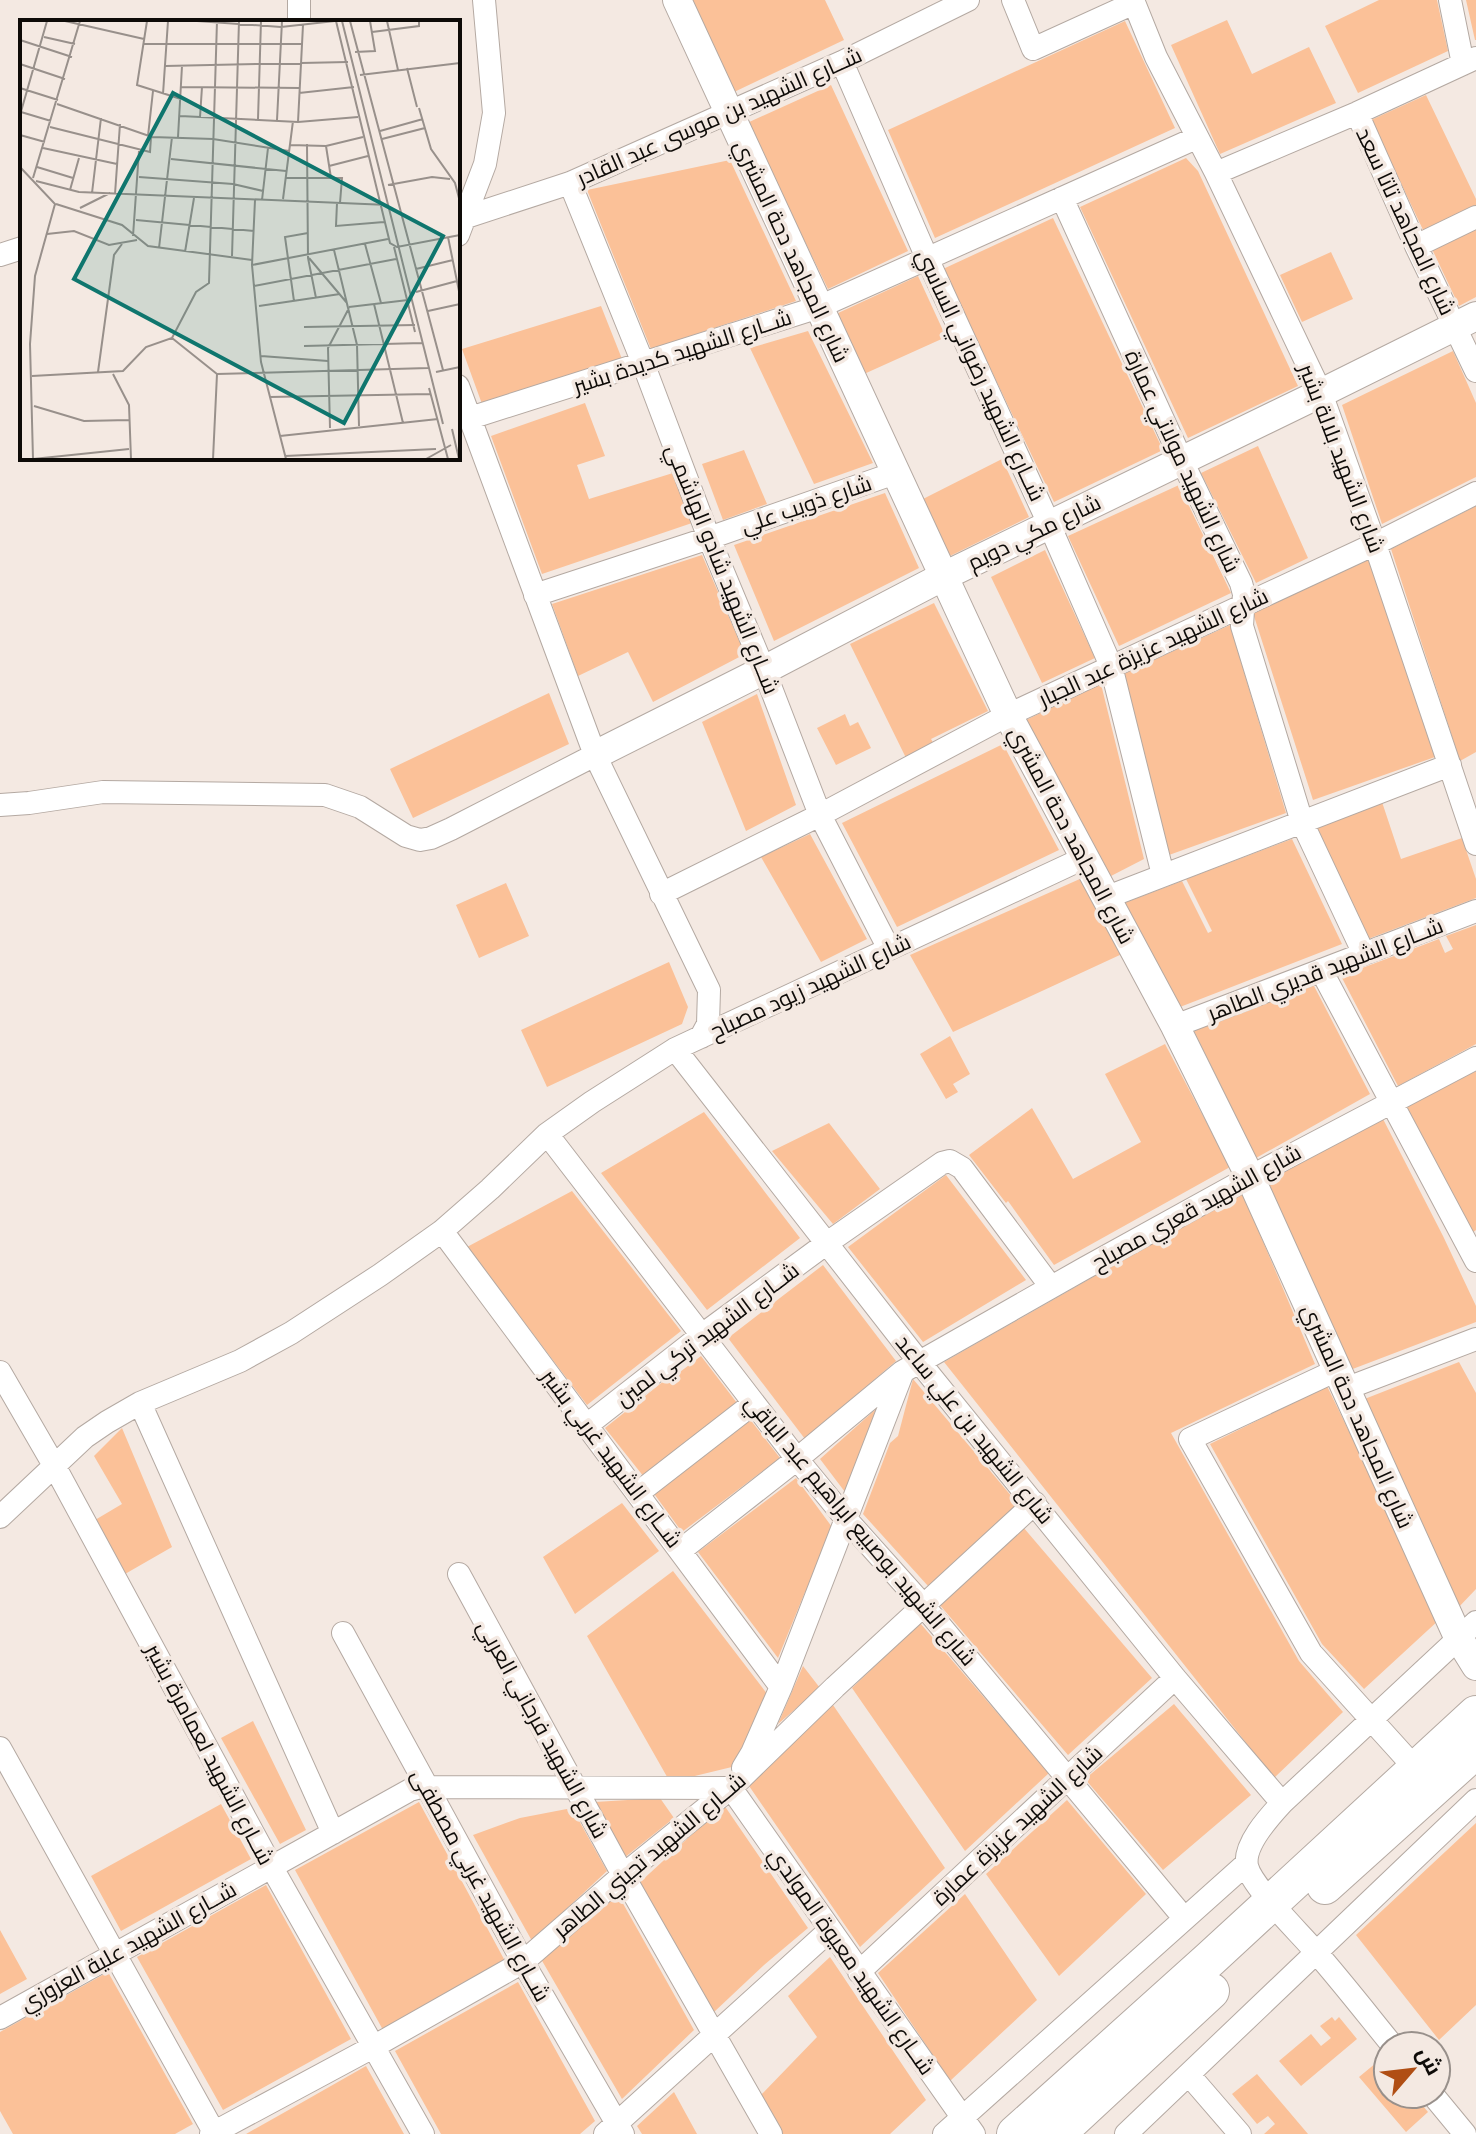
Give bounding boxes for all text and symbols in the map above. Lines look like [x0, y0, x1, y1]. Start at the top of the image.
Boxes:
inset map [20, 20, 460, 460]
street label: شــارع الشهيد بن موسى عبد القادر [570, 40, 867, 194]
street label: شارع المجاهد تاتا سعد [1348, 123, 1462, 320]
street label: شارع المجاهد دحة المشري [725, 135, 856, 368]
street label: شــارع الشهيد رضواني الساسي [908, 245, 1052, 507]
street label: شــارع الشهيد كديدة بشير [567, 302, 795, 402]
street label: شارع الشهيد مولاتي عمارة [1116, 345, 1247, 578]
street label: شارع الشهيد بلالة بشير [1290, 358, 1391, 557]
street label: شــارع الشهيد شادو الهاشمي [657, 440, 786, 699]
street label: شارع ذويب علي [737, 469, 876, 542]
street label: شارع مكي دويم [963, 488, 1107, 579]
street label: شارع الشهيد عزيزة عبد الجبار [1032, 581, 1273, 715]
street label: شارع المجاهد دحة المشري [1000, 721, 1141, 950]
street label: شــارع الشهيد قديري الطاهر [1201, 911, 1448, 1030]
street label: شارع الشهيد زيود مصباح [705, 927, 916, 1047]
street label: شارع الشهيد قعري مصباح [1086, 1138, 1307, 1279]
street label: شــارع الشهيد تركي لمين [610, 1256, 806, 1415]
street label: شارع المجاهد دحة المشري [1293, 1299, 1420, 1534]
street label: شارع الشهيد بن علي ساعد [888, 1329, 1060, 1531]
street label: شــارع الشهيد غربي بشير [532, 1361, 688, 1555]
street label: شارع الشهيد بوصبيع ابراهيم عبد الباقي [737, 1389, 983, 1673]
street label: شارع الشهيد فرجاني العربي [469, 1615, 615, 1844]
street label: شــارع الشهيد لعمامرة بشير [137, 1637, 280, 1871]
street label: شارع الشهيد عزيزة عمارة [926, 1739, 1109, 1913]
street label: شــارع الشهيد غربي مصطفى [403, 1764, 557, 2008]
street label: شــارع الشهيد تجيني الطاهر [545, 1766, 753, 1948]
street label: شــارع الشهيد معيوة المولدي [760, 1842, 941, 2082]
street label: شــارع الشهيد علية العزوزي [15, 1875, 243, 2020]
north arrow [1372, 2030, 1452, 2110]
text: ش [1409, 2042, 1449, 2081]

